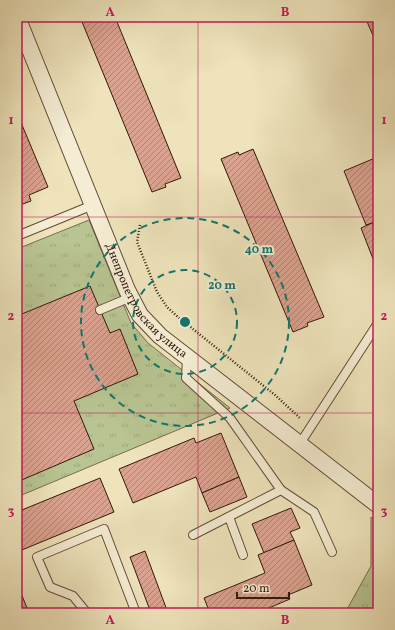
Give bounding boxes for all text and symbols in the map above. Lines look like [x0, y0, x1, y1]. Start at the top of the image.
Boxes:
text: A [105, 4, 115, 22]
text: B [281, 4, 290, 22]
text: 1 [8, 112, 14, 130]
text: 1 [381, 112, 387, 130]
street label: Днепропетровская улица [101, 241, 190, 362]
text: 40 m [245, 242, 274, 258]
text: 20 m [208, 278, 236, 294]
text: 2 [8, 308, 15, 326]
text: 2 [381, 308, 388, 326]
centre of rings [178, 315, 192, 329]
text: 3 [8, 503, 15, 521]
text: 3 [381, 503, 388, 521]
scale bar [237, 574, 289, 600]
text: 20 m [243, 581, 270, 597]
text: A [105, 612, 115, 630]
text: B [281, 612, 290, 630]

